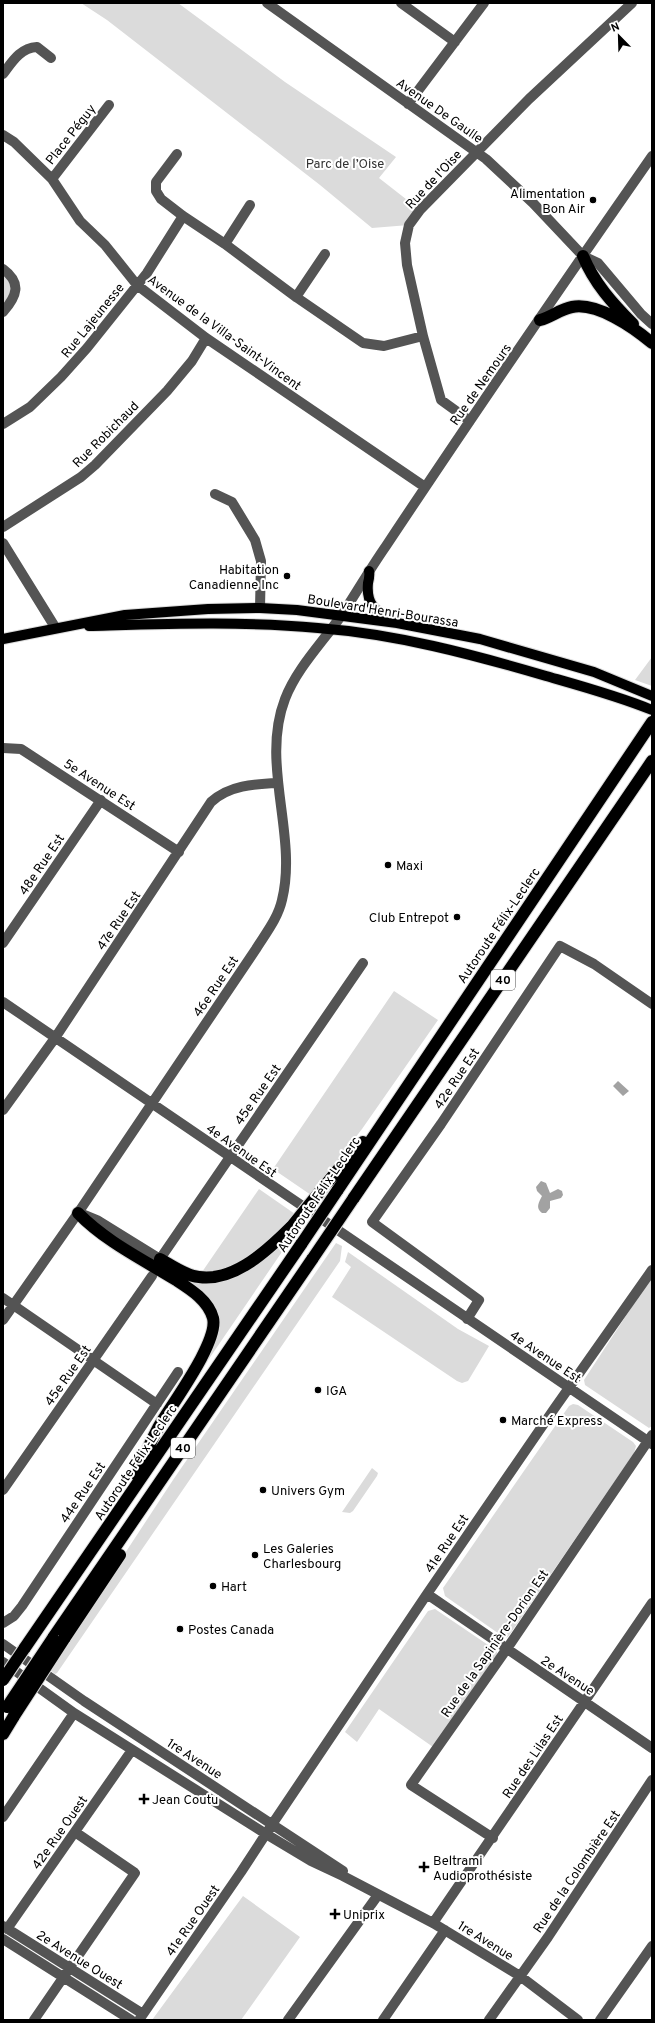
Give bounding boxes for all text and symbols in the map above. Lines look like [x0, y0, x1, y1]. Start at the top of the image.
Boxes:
north arrow [599, 16, 639, 56]
text: N [609, 20, 622, 36]
street label: Avenue De Gaulle [392, 76, 485, 148]
street label: Place Péguy [43, 102, 100, 169]
street label: Rue de l'Oise [403, 147, 466, 213]
park label: Parc de l’Oise [306, 157, 384, 173]
place label: Alimentation Bon Air [510, 187, 585, 218]
marker: Alimentation Bon Air [588, 195, 598, 205]
street label: Avenue de la Villa-Saint-Vincent [144, 272, 304, 395]
street label: Rue Lajeunesse [59, 281, 129, 362]
street label: Rue de Nemours [447, 341, 516, 429]
street label: Rue Robichaud [70, 399, 143, 472]
place label: Habitation Canadienne Inc [189, 563, 279, 594]
marker: Habitation Canadienne Inc [282, 571, 292, 581]
street label: Boulevard Henri-Bourassa [306, 592, 459, 632]
street label: 5e Avenue Est [60, 756, 138, 815]
street label: 48e Rue Est [16, 831, 69, 899]
place label: Maxi [396, 859, 423, 875]
marker: Maxi [383, 860, 393, 870]
street label: Autoroute Félix-Leclerc [455, 865, 544, 987]
street label: 47e Rue Est [94, 888, 145, 954]
place label: Club Entrepot [369, 911, 449, 927]
marker: Club Entrepot [452, 912, 462, 922]
street label: 46e Rue Est [190, 954, 243, 1021]
road number: 40 [491, 970, 515, 990]
street label: 42e Rue Est [431, 1045, 484, 1113]
street label: 45e Rue Est [232, 1062, 285, 1129]
street label: 4e Avenue Est [202, 1121, 279, 1182]
street label: Autoroute Félix-Leclerc [275, 1134, 364, 1256]
street label: 4e Avenue Est [506, 1328, 584, 1387]
street label: 45e Rue Est [42, 1343, 95, 1410]
place label: IGA [326, 1384, 347, 1400]
marker: IGA [313, 1385, 323, 1395]
street label: Autoroute Félix-Leclerc [92, 1402, 181, 1524]
place label: Marché Express [511, 1414, 603, 1430]
marker: Marché Express [498, 1415, 508, 1425]
road number: 40 [171, 1438, 195, 1458]
street label: 44e Rue Est [57, 1459, 110, 1527]
place label: Univers Gym [271, 1484, 345, 1500]
marker: Univers Gym [258, 1485, 268, 1495]
street label: 41e Rue Est [422, 1512, 473, 1576]
place label: Les Galeries Charlesbourg [263, 1542, 341, 1573]
marker: Les Galeries Charlesbourg [250, 1550, 260, 1560]
street label: Rue de la Sapinière-Dorion Est [438, 1567, 553, 1721]
place label: Hart [221, 1580, 247, 1596]
marker: Hart [208, 1581, 218, 1591]
place label: Postes Canada [188, 1623, 274, 1639]
marker: Postes Canada [175, 1624, 185, 1634]
street label: 2e Avenue [537, 1653, 597, 1700]
street label: Rue des Lilas Est [500, 1712, 568, 1802]
street label: 1re Avenue [163, 1736, 225, 1783]
street label: 42e Rue Ouest [29, 1793, 92, 1873]
place label: Jean Coutu [152, 1793, 218, 1809]
marker: Jean Coutu [139, 1794, 149, 1804]
street label: Rue de la Colombière Est [531, 1808, 625, 1937]
place label: Beltrami Audioprothésiste [433, 1854, 532, 1885]
marker: Beltrami Audioprothésiste [418, 1861, 430, 1873]
street label: 41e Rue Ouest [163, 1882, 224, 1960]
place label: Uniprix [343, 1908, 385, 1924]
marker: Uniprix [330, 1909, 340, 1919]
street label: 1re Avenue [454, 1918, 516, 1965]
street label: 2e Avenue Ouest [33, 1928, 125, 1994]

